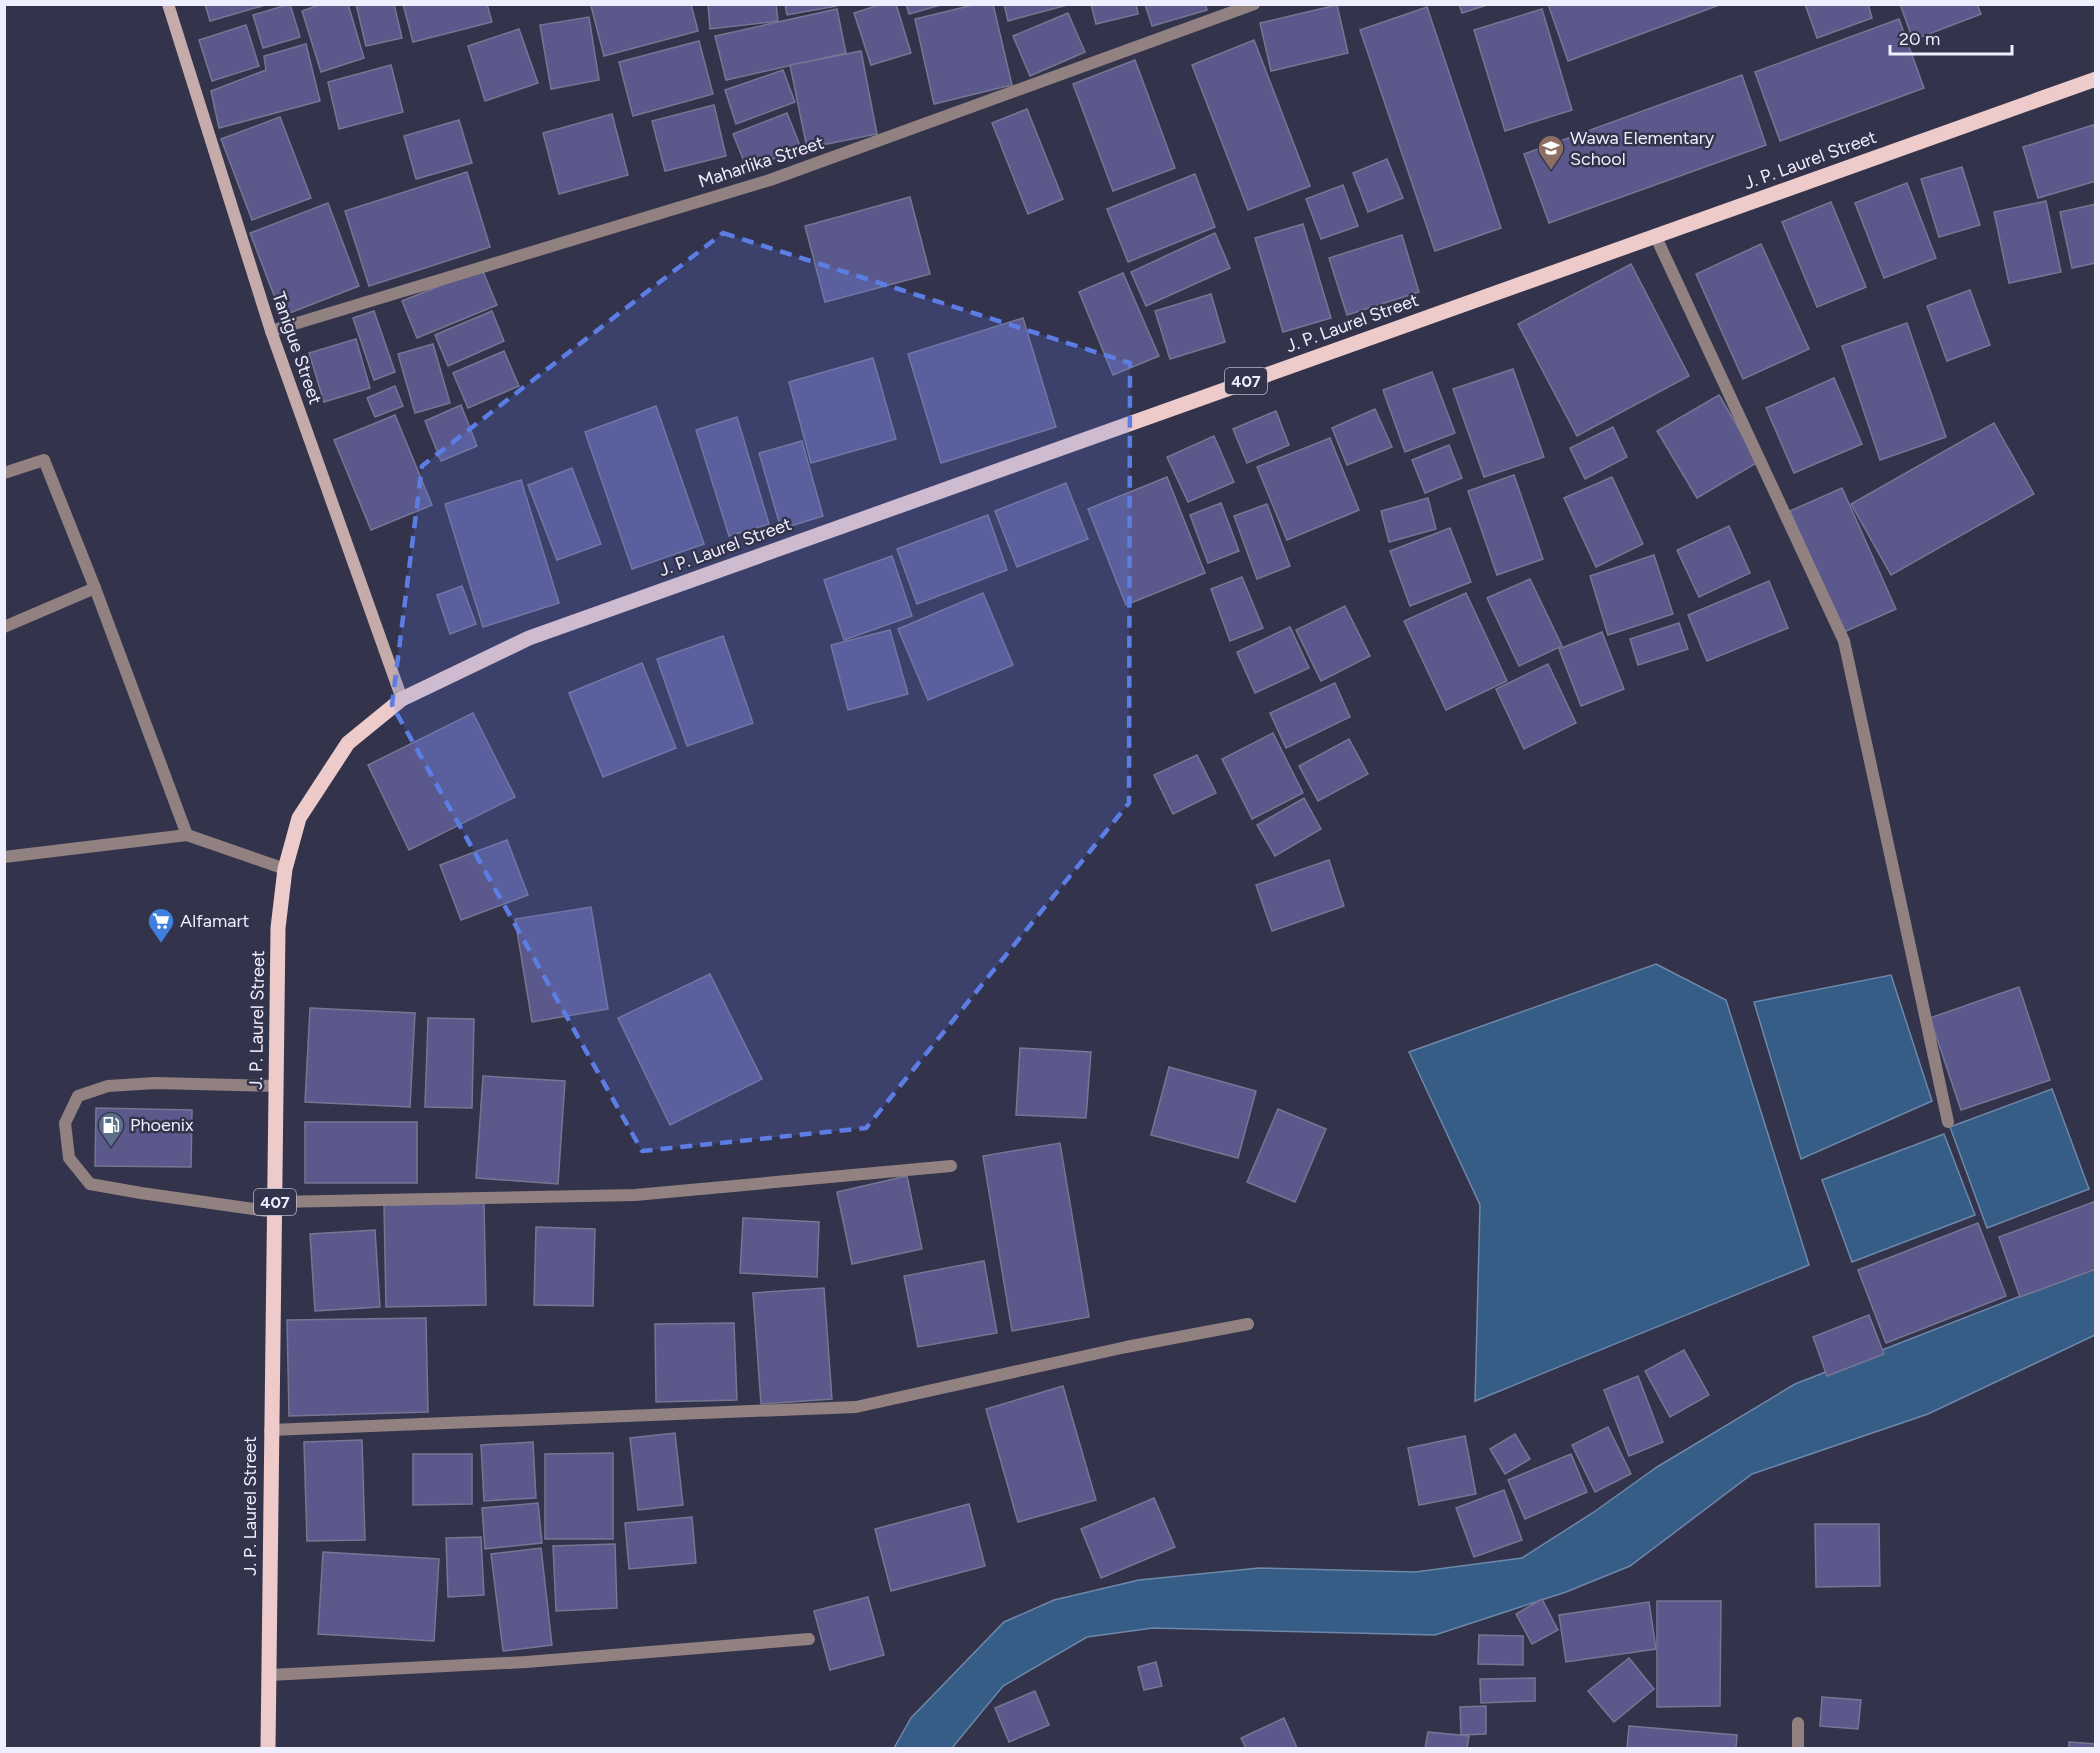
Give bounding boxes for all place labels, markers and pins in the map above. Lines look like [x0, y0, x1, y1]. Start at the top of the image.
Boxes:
place label: Wawa Elementary School [1570, 127, 1715, 170]
school or university icon: Wawa Elementary School [1536, 133, 1566, 171]
supermarket icon: Alfamart [146, 906, 176, 944]
place label: Alfamart [180, 910, 249, 932]
fuel station icon: Phoenix [96, 1110, 126, 1148]
place label: Phoenix [130, 1114, 194, 1136]

